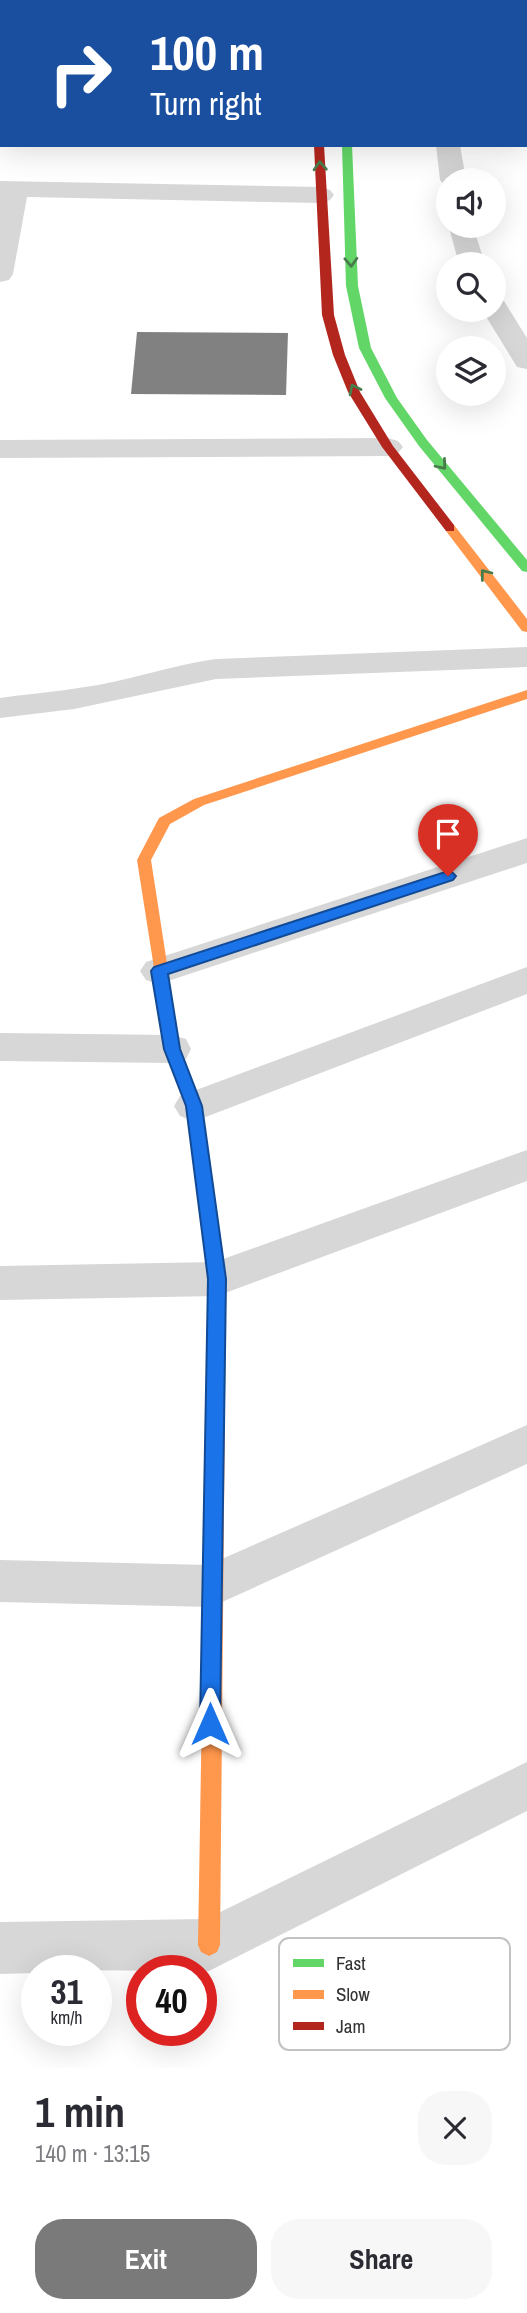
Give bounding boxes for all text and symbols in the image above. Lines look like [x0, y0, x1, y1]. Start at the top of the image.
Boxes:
text: 100 m [150, 19, 264, 85]
icon: right [35, 28, 126, 119]
text: Turn right [150, 82, 262, 125]
one-way arrow [313, 160, 328, 171]
map controls [436, 168, 506, 406]
button: sound [436, 168, 506, 238]
button: search [436, 252, 506, 322]
one-way arrow [344, 257, 359, 268]
button: layers [436, 336, 506, 406]
one-way arrow [348, 384, 362, 396]
one-way arrow [434, 457, 446, 470]
one-way arrow [481, 569, 494, 581]
pin [418, 804, 478, 876]
icon: arrive [429, 815, 467, 853]
position arrow [173, 1687, 247, 1761]
legend [279, 1938, 510, 2050]
text: Fast [336, 1950, 366, 1976]
speed limit sign: 40 [126, 1955, 217, 2046]
text: 31 [51, 1968, 82, 2015]
text: Slow [336, 1981, 371, 2007]
text: km/h [51, 2005, 83, 2030]
text: Jam [336, 2013, 365, 2039]
text: 1 min [35, 2084, 125, 2140]
button: close [418, 2091, 492, 2165]
text: 140 m · 13:15 [35, 2138, 150, 2169]
button: Exit [35, 2219, 257, 2299]
button: Share [271, 2219, 492, 2299]

